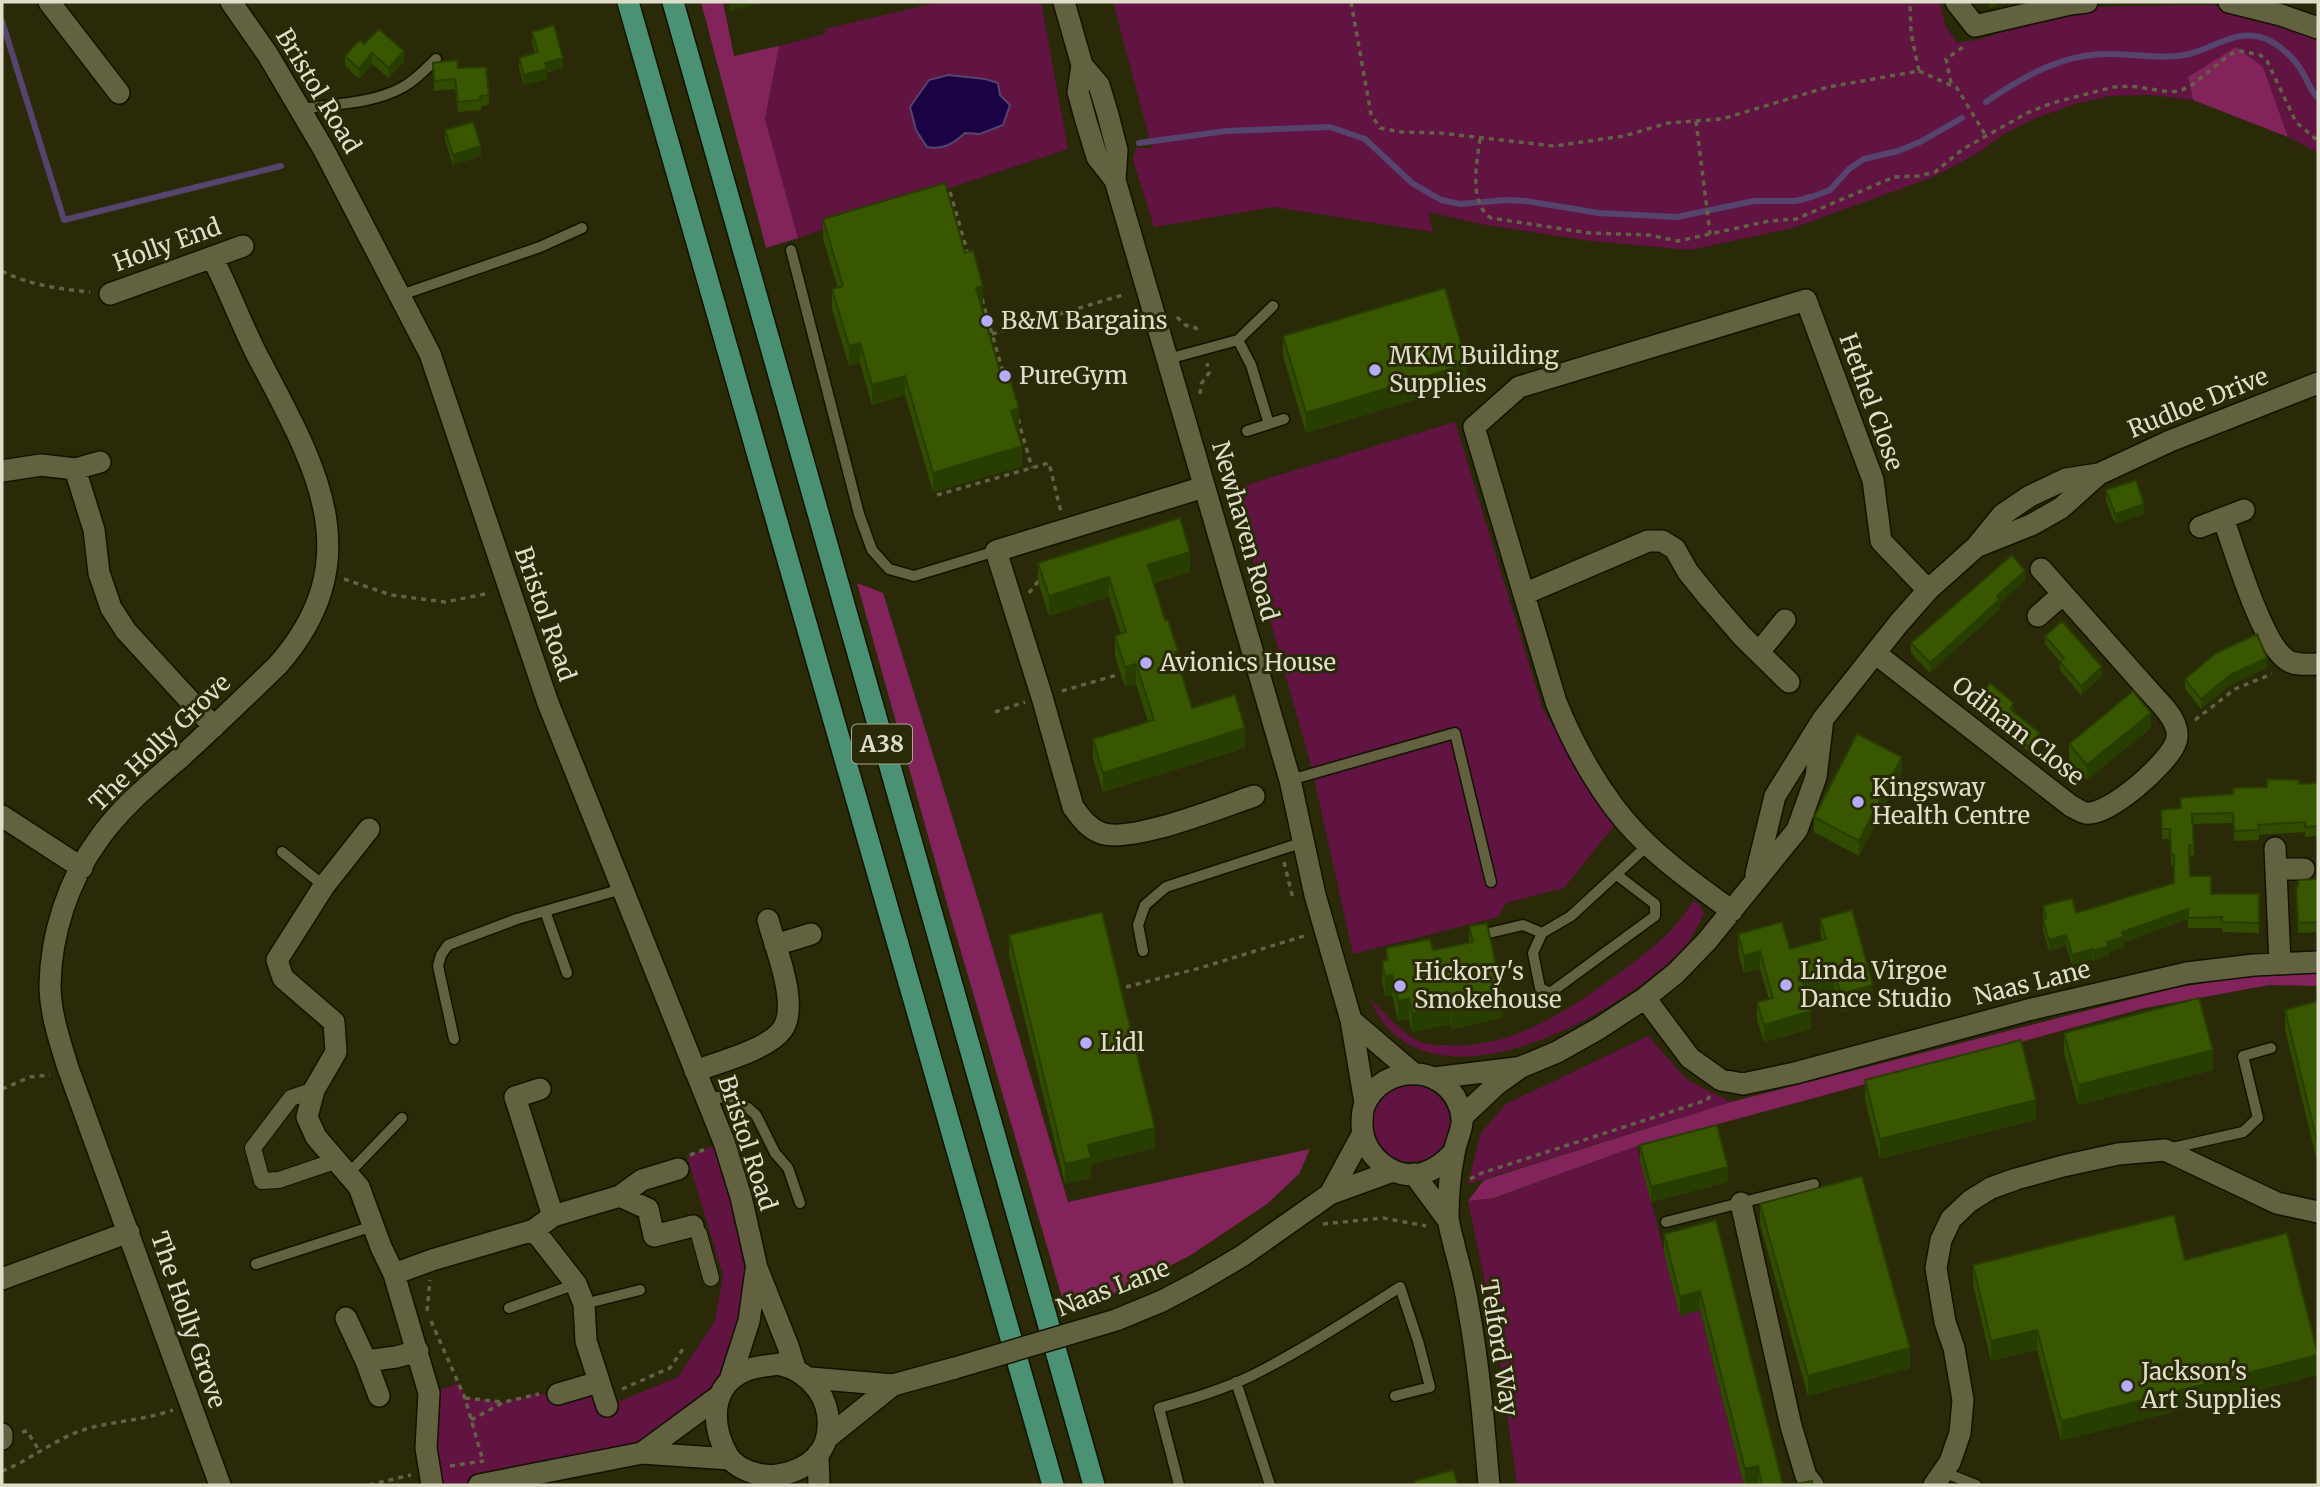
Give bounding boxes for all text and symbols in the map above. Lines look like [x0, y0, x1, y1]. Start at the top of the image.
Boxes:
street label: Bristol Road [269, 23, 368, 159]
street label: Holly End [109, 211, 225, 278]
place label: B&M Bargains [1001, 305, 1167, 336]
marker: B&M Bargains [979, 313, 995, 329]
street label: Hethel Close [1832, 329, 1911, 475]
place label: MKM Building Supplies [1389, 340, 1559, 399]
place label: PureGym [1019, 360, 1128, 391]
street label: Rudloe Drive [2123, 360, 2272, 445]
marker: MKM Building Supplies [1367, 362, 1383, 378]
marker: PureGym [997, 368, 1013, 384]
street label: Newhaven Road [1205, 438, 1286, 624]
street label: Bristol Road [508, 542, 583, 685]
place label: Avionics House [1159, 647, 1336, 678]
marker: Avionics House [1138, 655, 1154, 671]
street label: The Holly Grove [83, 667, 237, 818]
street label: Odiham Close [1946, 669, 2091, 792]
road number: A38 [852, 724, 912, 764]
place label: Kingsway Health Centre [1872, 772, 2030, 831]
marker: Kingsway Health Centre [1850, 794, 1866, 810]
street label: Naas Lane [1971, 953, 2093, 1012]
place label: Linda Virgoe Dance Studio [1800, 955, 1952, 1014]
place label: Hickory's Smokehouse [1414, 956, 1562, 1015]
marker: Linda Virgoe Dance Studio [1778, 977, 1794, 993]
marker: Hickory's Smokehouse [1392, 978, 1408, 994]
place label: Lidl [1100, 1027, 1144, 1058]
marker: Lidl [1078, 1035, 1094, 1051]
street label: Bristol Road [711, 1071, 784, 1214]
street label: The Holly Grove [144, 1228, 233, 1412]
street label: Naas Lane [1052, 1252, 1174, 1323]
street label: Telford Way [1473, 1277, 1526, 1419]
place label: Jackson's Art Supplies [2140, 1356, 2282, 1415]
marker: Jackson's Art Supplies [2119, 1378, 2135, 1394]

